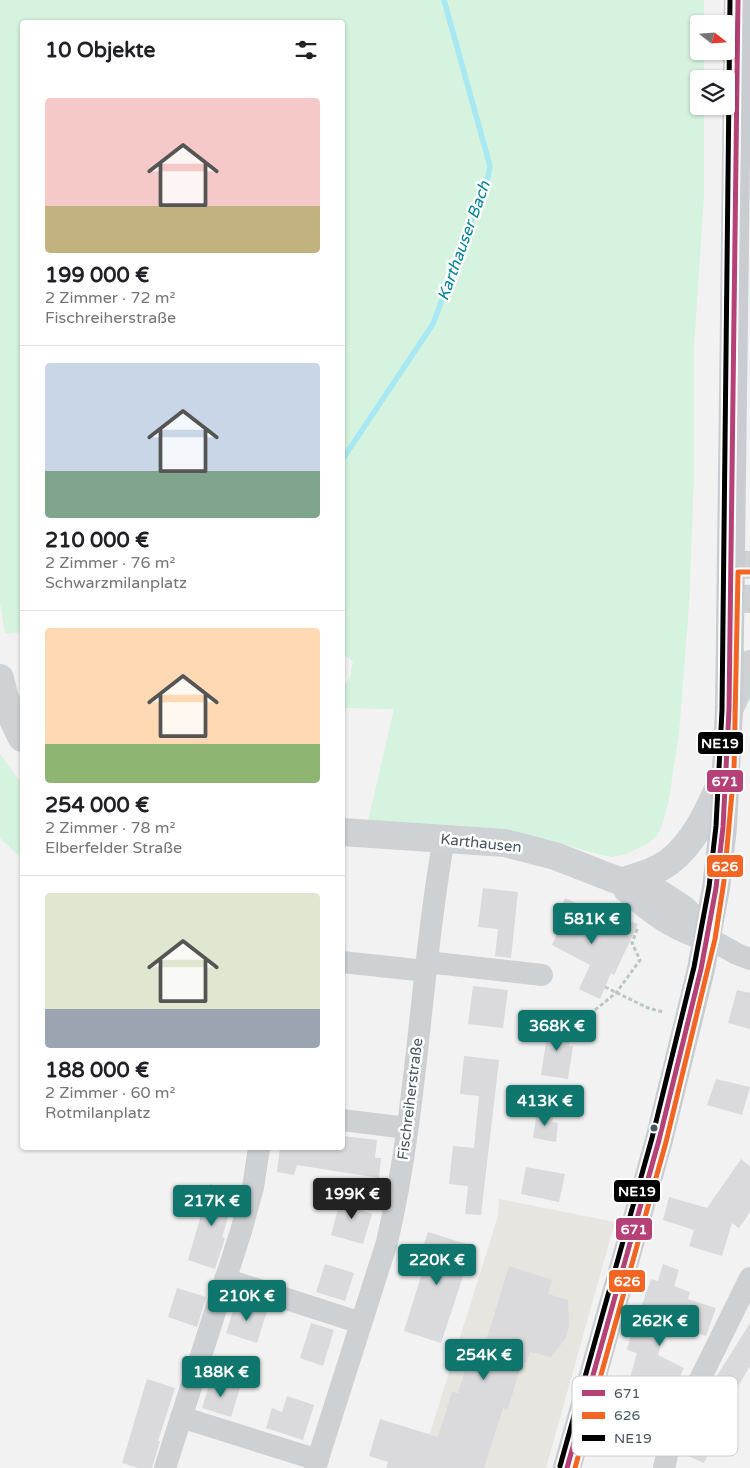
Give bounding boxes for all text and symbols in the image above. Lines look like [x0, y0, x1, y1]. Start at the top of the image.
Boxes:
north arrow [690, 15, 735, 60]
map controls [690, 15, 735, 115]
icon: filters [292, 36, 320, 64]
text: 10 Objekte [45, 38, 155, 63]
button: layers [690, 70, 735, 115]
icon: home [138, 130, 228, 220]
water label: Karthauser Bach [433, 177, 495, 304]
text: 199 000 € [45, 263, 149, 288]
text: 2 Zimmer · 72 m² [45, 288, 175, 308]
text: Fischreiherstraße [45, 308, 176, 328]
icon: home [138, 396, 228, 486]
text: 210 000 € [45, 528, 149, 553]
text: 2 Zimmer · 76 m² [45, 553, 175, 573]
text: Schwarzmilanplatz [45, 573, 187, 593]
icon: home [138, 661, 228, 751]
line badge: NE19 [697, 731, 744, 755]
text: NE19 [701, 735, 739, 752]
line badge: 671 [706, 769, 744, 793]
text: 671 [712, 773, 738, 790]
text: 254 000 € [45, 793, 149, 818]
text: 2 Zimmer · 78 m² [45, 818, 175, 838]
street label: Karthausen [440, 830, 522, 856]
text: Elberfelder Straße [45, 838, 182, 858]
line badge: 626 [706, 854, 744, 878]
text: 626 [712, 858, 738, 875]
pin: 581K € [551, 902, 633, 945]
text: 581K € [564, 909, 620, 929]
icon: home [138, 926, 228, 1016]
pin: 368K € [516, 1010, 598, 1052]
text: 368K € [529, 1016, 585, 1036]
street label: Fischreiherstraße [394, 1037, 426, 1161]
text: 188 000 € [45, 1058, 149, 1083]
text: 2 Zimmer · 60 m² [45, 1083, 175, 1103]
pin: 413K € [504, 1084, 586, 1127]
text: 413K € [517, 1091, 573, 1111]
text: Rotmilanplatz [45, 1103, 151, 1123]
unlabelled marker [649, 1123, 659, 1133]
pin: 199K € [311, 1178, 393, 1220]
line badge: NE19 [613, 1179, 661, 1203]
text: NE19 [618, 1183, 656, 1200]
pin: 217K € [171, 1184, 253, 1227]
text: 199K € [324, 1184, 380, 1204]
text: 217K € [184, 1191, 240, 1211]
line badge: 671 [615, 1217, 653, 1241]
text: 671 [621, 1221, 647, 1238]
pin: 220K € [396, 1244, 478, 1286]
text: 220K € [409, 1250, 465, 1270]
line badge: 626 [608, 1269, 646, 1293]
text: 626 [614, 1273, 640, 1290]
pin: 210K € [206, 1280, 288, 1322]
text: 210K € [219, 1286, 275, 1306]
pin: 262K € [619, 1304, 701, 1347]
text: 262K € [632, 1311, 688, 1331]
pin: 254K € [443, 1338, 525, 1381]
text: 254K € [456, 1345, 512, 1365]
pin: 188K € [180, 1356, 262, 1398]
text: 188K € [193, 1362, 249, 1382]
legend [572, 1376, 738, 1456]
text: 671 [614, 1385, 640, 1402]
text: 626 [614, 1407, 641, 1424]
text: NE19 [614, 1430, 652, 1447]

